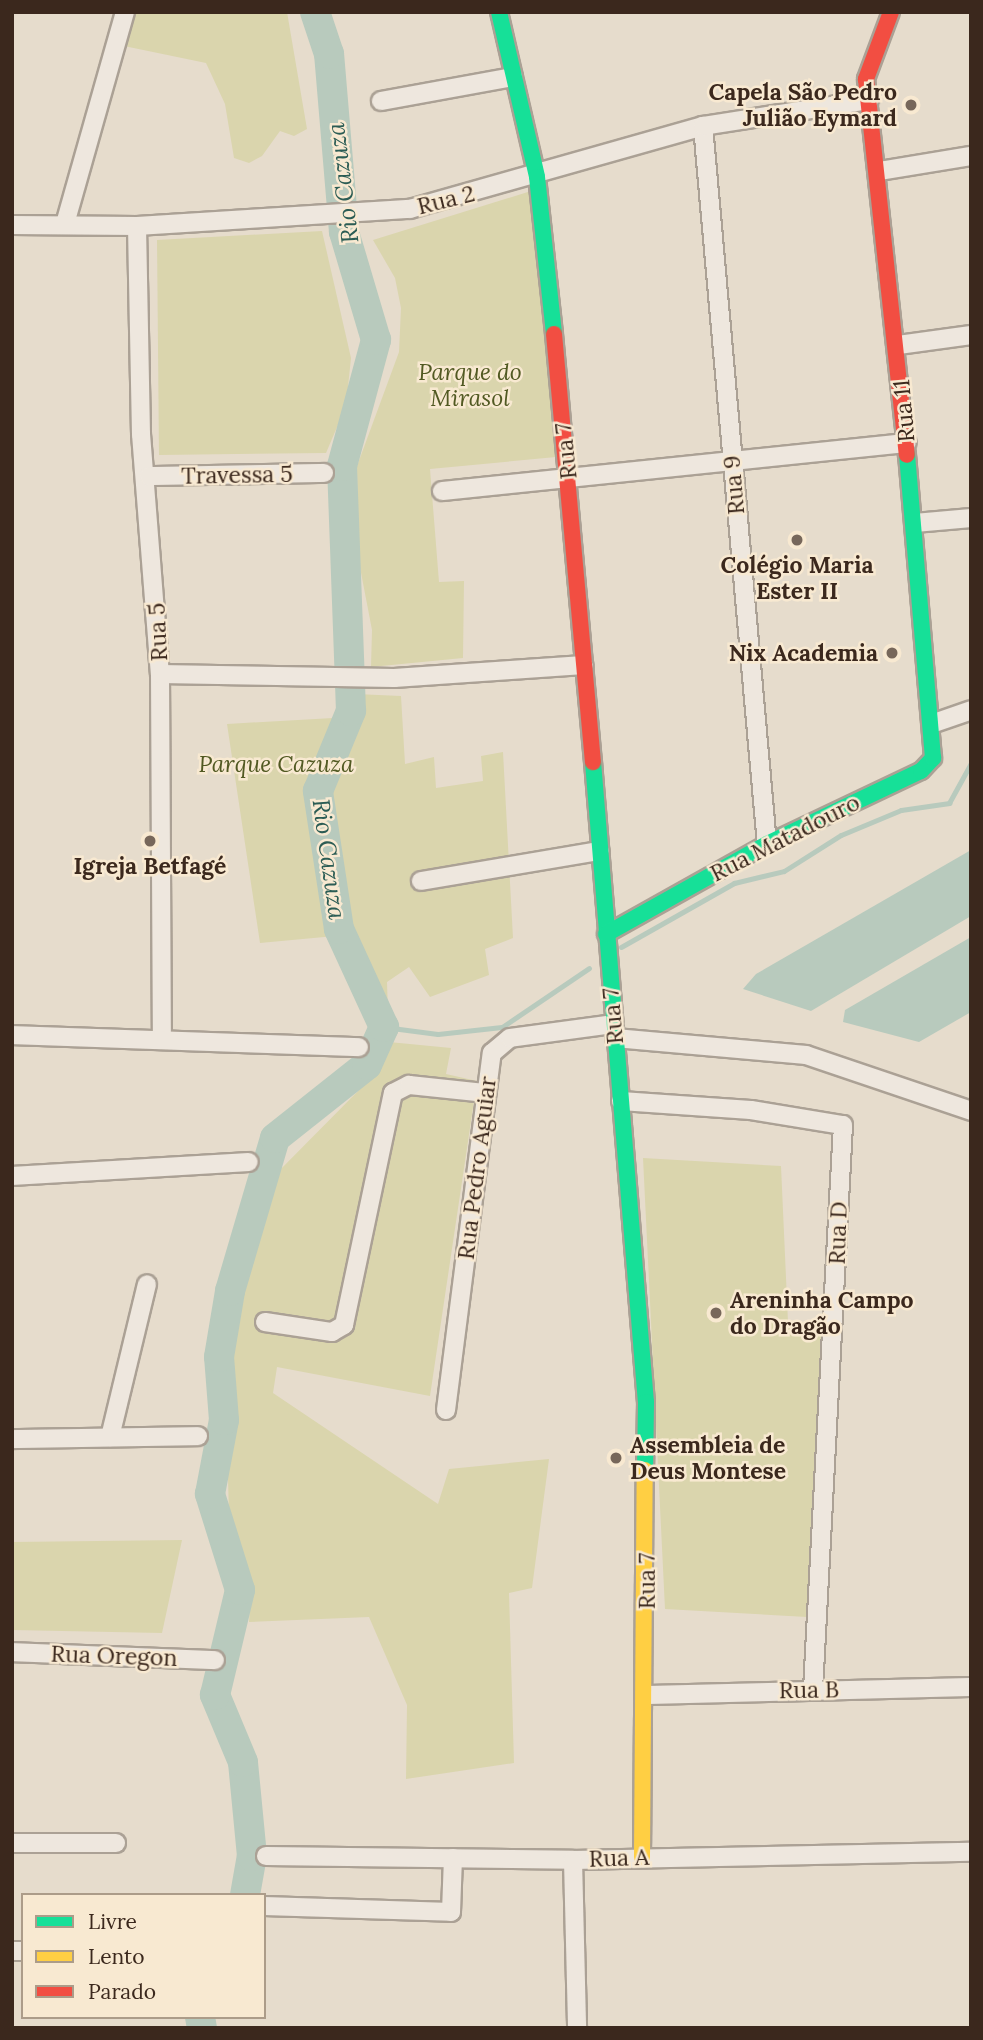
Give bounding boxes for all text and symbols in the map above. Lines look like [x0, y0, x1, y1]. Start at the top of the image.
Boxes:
place label: Capela São Pedro Julião Eymard [709, 78, 897, 132]
marker: Capela São Pedro Julião Eymard [903, 97, 919, 113]
water label: Rio Cazuza [321, 121, 365, 245]
street label: Rua 2 [414, 180, 478, 220]
park label: Parque do Mirasol [418, 358, 522, 412]
street label: Rua 11 [888, 378, 920, 444]
street label: Rua 7 [549, 421, 583, 481]
street label: Rua 9 [718, 454, 750, 516]
street label: Travessa 5 [181, 460, 293, 490]
marker: Colégio Maria Ester II [789, 532, 805, 548]
place label: Colégio Maria Ester II [721, 551, 873, 605]
street label: Rua 5 [143, 602, 173, 662]
place label: Nix Academia [729, 639, 878, 667]
marker: Nix Academia [884, 645, 900, 661]
park label: Parque Cazuza [198, 750, 354, 778]
street label: Rua Matadouro [706, 789, 864, 887]
water label: Rio Cazuza [306, 797, 352, 921]
marker: Igreja Betfagé [142, 833, 158, 849]
place label: Igreja Betfagé [74, 852, 226, 880]
street label: Rua 7 [597, 987, 629, 1045]
street label: Rua Pedro Aguiar [452, 1075, 502, 1261]
street label: Rua D [823, 1201, 853, 1265]
place label: Areninha Campo do Dragão [730, 1286, 914, 1340]
marker: Areninha Campo do Dragão [708, 1305, 724, 1321]
place label: Assembleia de Deus Montese [630, 1431, 786, 1485]
marker: Assembleia de Deus Montese [608, 1450, 624, 1466]
street label: Rua 7 [633, 1553, 661, 1609]
street label: Rua Oregon [50, 1640, 178, 1672]
street label: Rua B [779, 1676, 839, 1704]
street label: Rua A [588, 1843, 650, 1873]
legend [21, 1893, 266, 2019]
text: Livre [88, 1908, 137, 1935]
text: Lento [88, 1943, 145, 1970]
text: Parado [88, 1978, 156, 2005]

